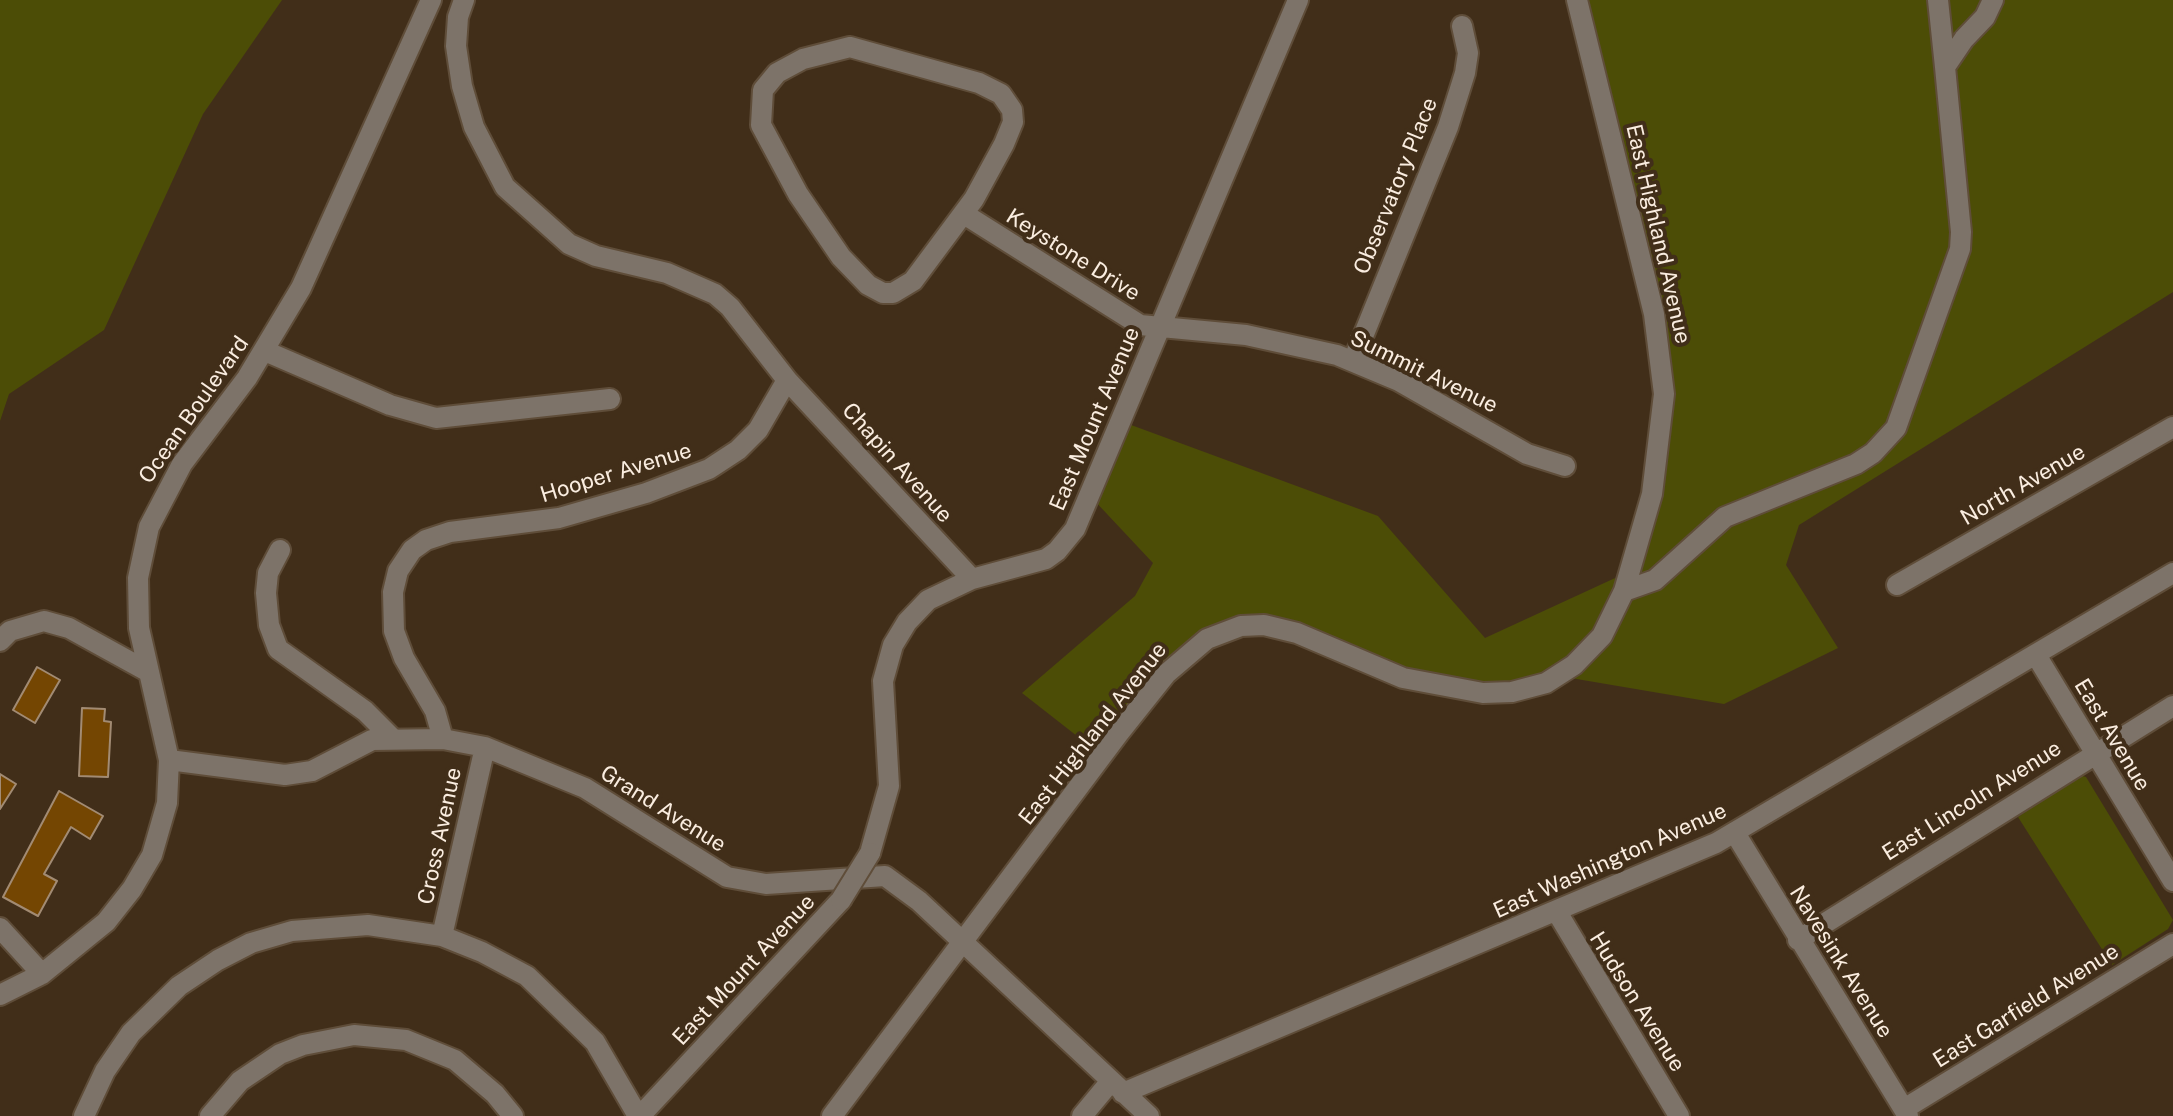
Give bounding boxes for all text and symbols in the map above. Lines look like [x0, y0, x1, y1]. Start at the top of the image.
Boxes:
street label: Observatory Place [1349, 94, 1443, 278]
street label: East Highland Avenue [1620, 122, 1696, 346]
street label: Keystone Drive [1001, 203, 1145, 307]
street label: East Mount Avenue [1044, 323, 1146, 515]
street label: Summit Avenue [1346, 325, 1502, 419]
street label: Ocean Boulevard [133, 331, 255, 489]
street label: Chapin Avenue [836, 398, 958, 528]
street label: Hooper Avenue [537, 437, 695, 509]
street label: North Avenue [1956, 439, 2090, 531]
street label: East Highland Avenue [1014, 637, 1172, 831]
street label: East Avenue [2068, 674, 2156, 796]
street label: East Lincoln Avenue [1878, 735, 2066, 867]
street label: Grand Avenue [595, 760, 731, 858]
street label: Cross Avenue [413, 765, 467, 907]
street label: East Washington Avenue [1489, 798, 1731, 924]
street label: Navesink Avenue [1784, 881, 1898, 1043]
street label: East Mount Avenue [667, 889, 821, 1051]
street label: Hudson Avenue [1583, 927, 1691, 1077]
street label: East Garfield Avenue [1928, 938, 2124, 1074]

